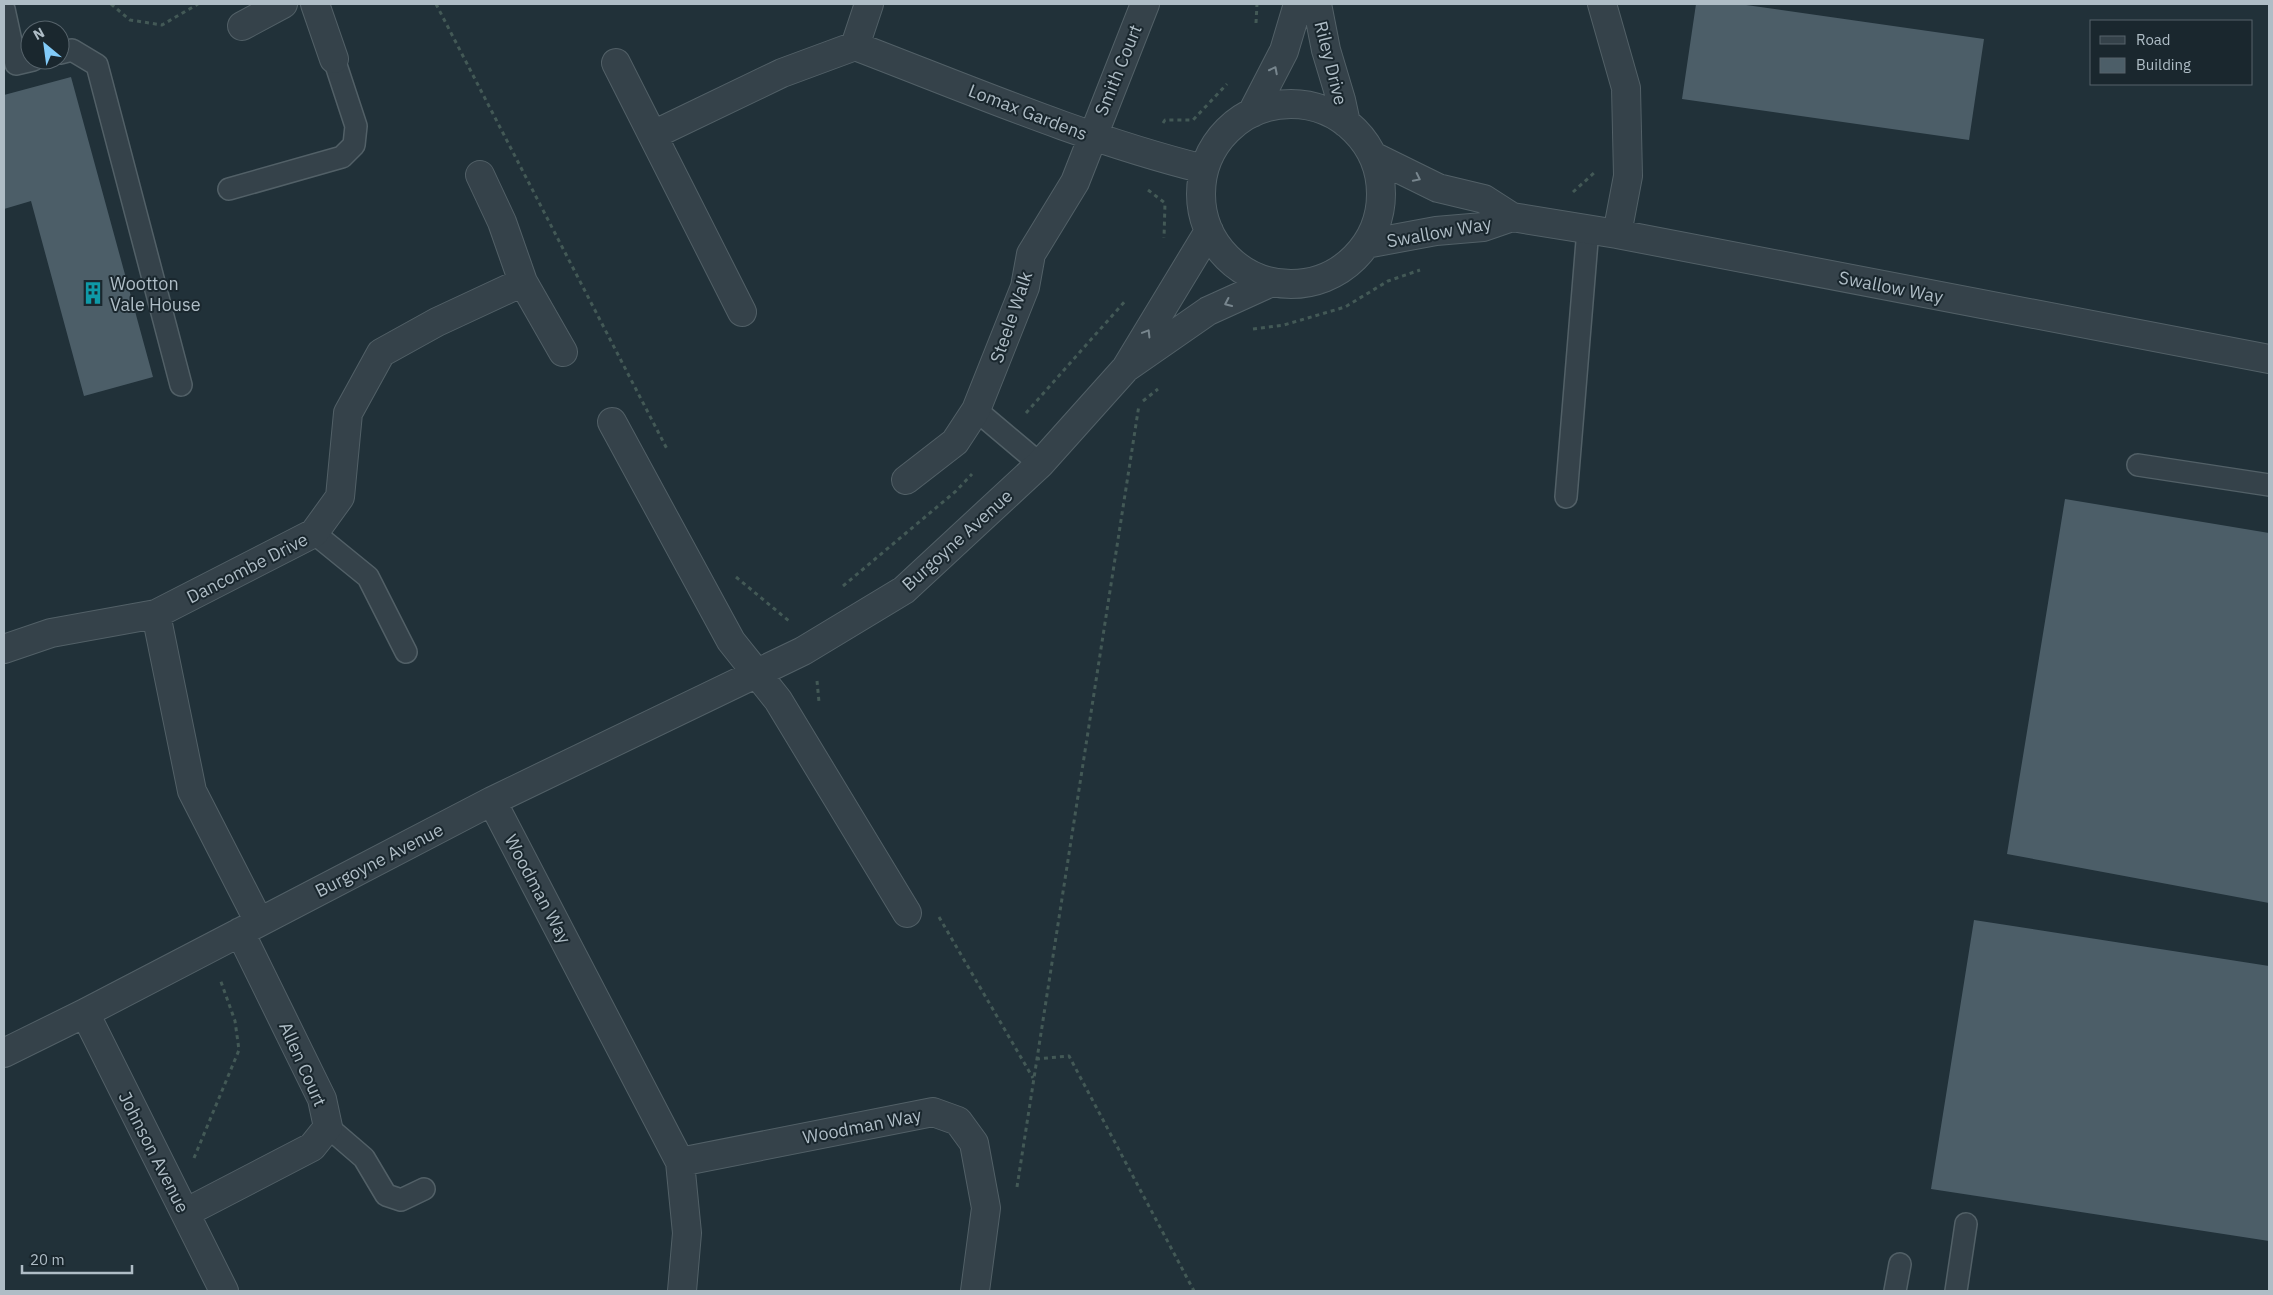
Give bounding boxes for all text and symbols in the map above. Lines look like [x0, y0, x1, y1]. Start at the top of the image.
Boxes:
street label: Riley Drive [1309, 19, 1353, 107]
north arrow [20, 20, 70, 70]
legend [2090, 20, 2253, 85]
street label: Smith Court [1089, 21, 1147, 119]
text: N [30, 23, 47, 44]
text: Road [2136, 30, 2171, 49]
text: Building [2136, 55, 2191, 74]
one-way arrow [1268, 66, 1278, 75]
street label: Lomax Gardens [965, 79, 1091, 145]
one-way arrow [1412, 172, 1421, 182]
street label: Swallow Way [1385, 211, 1493, 253]
street label: Swallow Way [1837, 266, 1945, 308]
street label: Steele Walk [985, 268, 1038, 366]
place label: Wootton Vale House [110, 272, 201, 316]
building icon: Wootton Vale House [80, 280, 106, 306]
one-way arrow [1224, 296, 1233, 306]
one-way arrow [1141, 329, 1151, 338]
street label: Burgoyne Avenue [897, 484, 1017, 596]
street label: Dancombe Drive [183, 528, 312, 608]
street label: Burgoyne Avenue [311, 818, 447, 902]
street label: Woodman Way [500, 830, 576, 948]
street label: Allen Court [274, 1018, 332, 1110]
street label: Johnson Avenue [114, 1087, 195, 1217]
street label: Woodman Way [801, 1103, 923, 1149]
scale bar [22, 1242, 132, 1274]
text: 20 m [30, 1250, 65, 1269]

